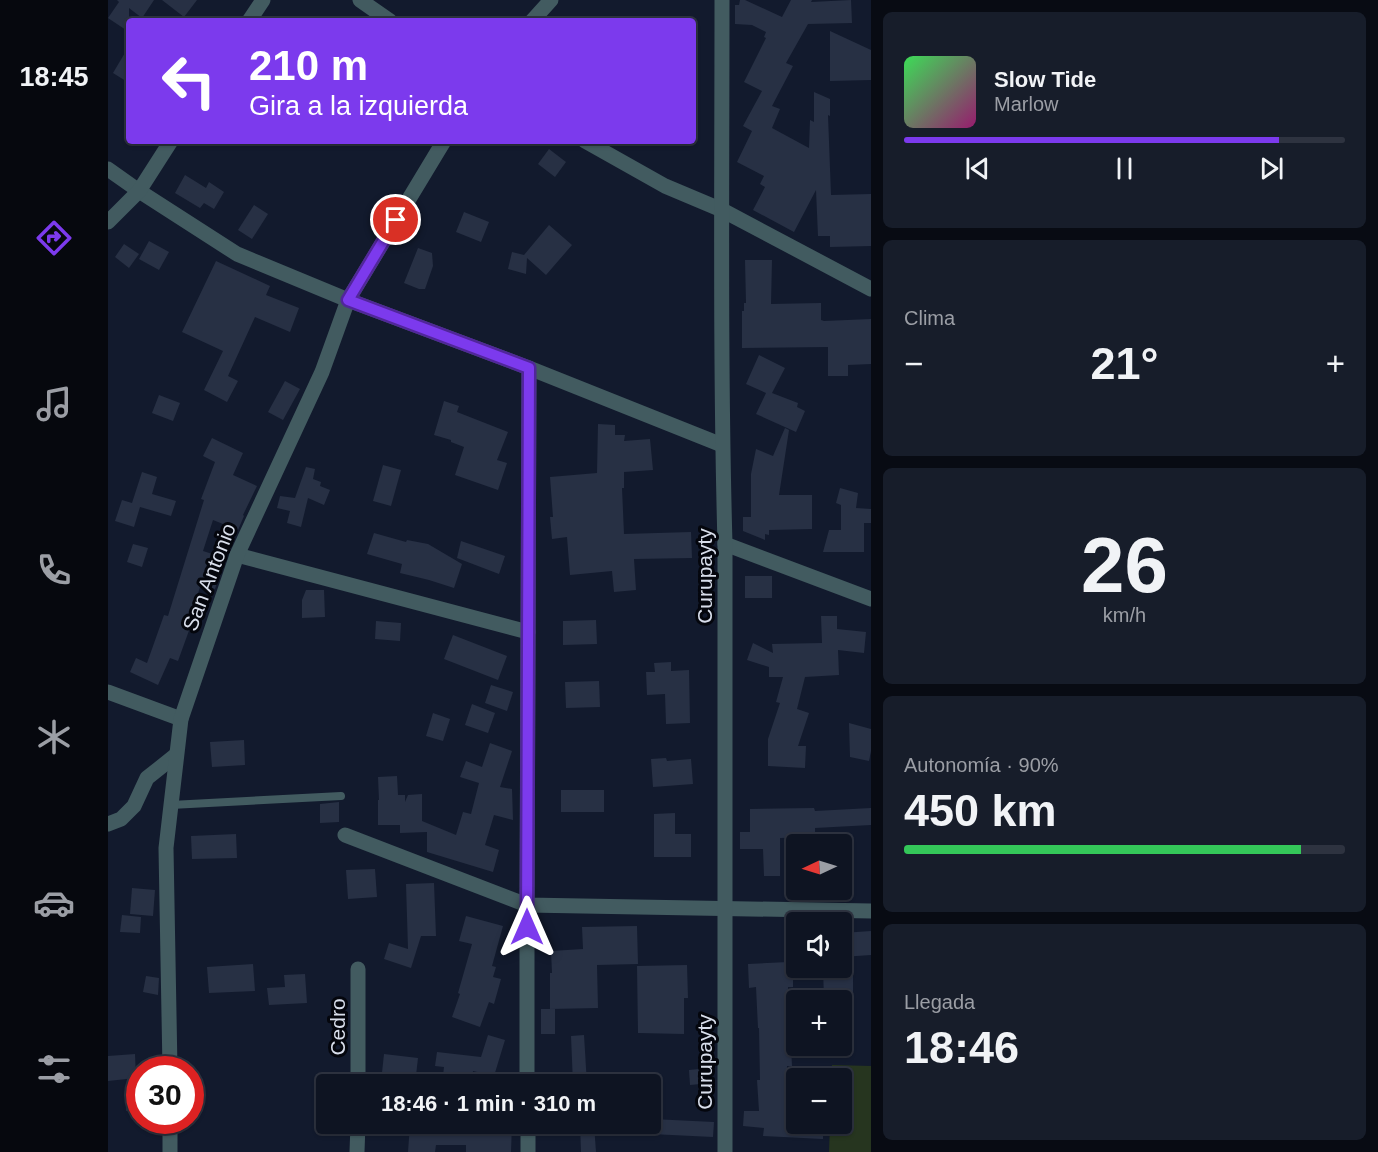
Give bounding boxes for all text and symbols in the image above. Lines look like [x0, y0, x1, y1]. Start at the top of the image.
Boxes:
icon: left [150, 42, 228, 120]
text: 210 m [249, 42, 368, 89]
text: 18:45 [19, 62, 89, 92]
text: Slow Tide [994, 67, 1096, 92]
text: Gira a la izquierda [249, 91, 468, 121]
text: Marlow [994, 93, 1058, 115]
icon: previous [961, 152, 994, 185]
icon: pause [1108, 152, 1141, 185]
icon: next [1255, 152, 1288, 185]
pin [370, 194, 421, 245]
icon: arrive [379, 203, 412, 236]
icon: directions [33, 217, 75, 259]
text: Clima [904, 307, 955, 329]
text: 21° [1090, 338, 1159, 389]
text: − [904, 345, 923, 382]
text: + [1326, 345, 1345, 382]
icon: music [33, 383, 75, 425]
street label: San Antonio [178, 520, 240, 634]
text: 26 [1081, 521, 1168, 609]
street label: Curupayty [693, 528, 716, 624]
icon: phone [33, 549, 75, 591]
text: km/h [1103, 604, 1146, 626]
icon: climate [33, 716, 75, 758]
text: Autonomía · 90% [904, 754, 1059, 776]
text: 450 km [904, 785, 1057, 836]
north arrow [786, 834, 852, 900]
map controls [786, 834, 852, 1134]
icon: car [33, 882, 75, 924]
position arrow [495, 895, 559, 959]
button: sound [786, 912, 852, 978]
button: + [786, 990, 852, 1056]
text: Llegada [904, 991, 975, 1013]
street label: Cedro [326, 998, 349, 1056]
street label: Curupayty [693, 1014, 716, 1110]
text: 18:46 [904, 1022, 1019, 1073]
icon: filters [33, 1048, 75, 1090]
speed limit sign: 30 [126, 1056, 204, 1134]
button: − [786, 1068, 852, 1134]
text: 18:46 · 1 min · 310 m [381, 1091, 596, 1116]

